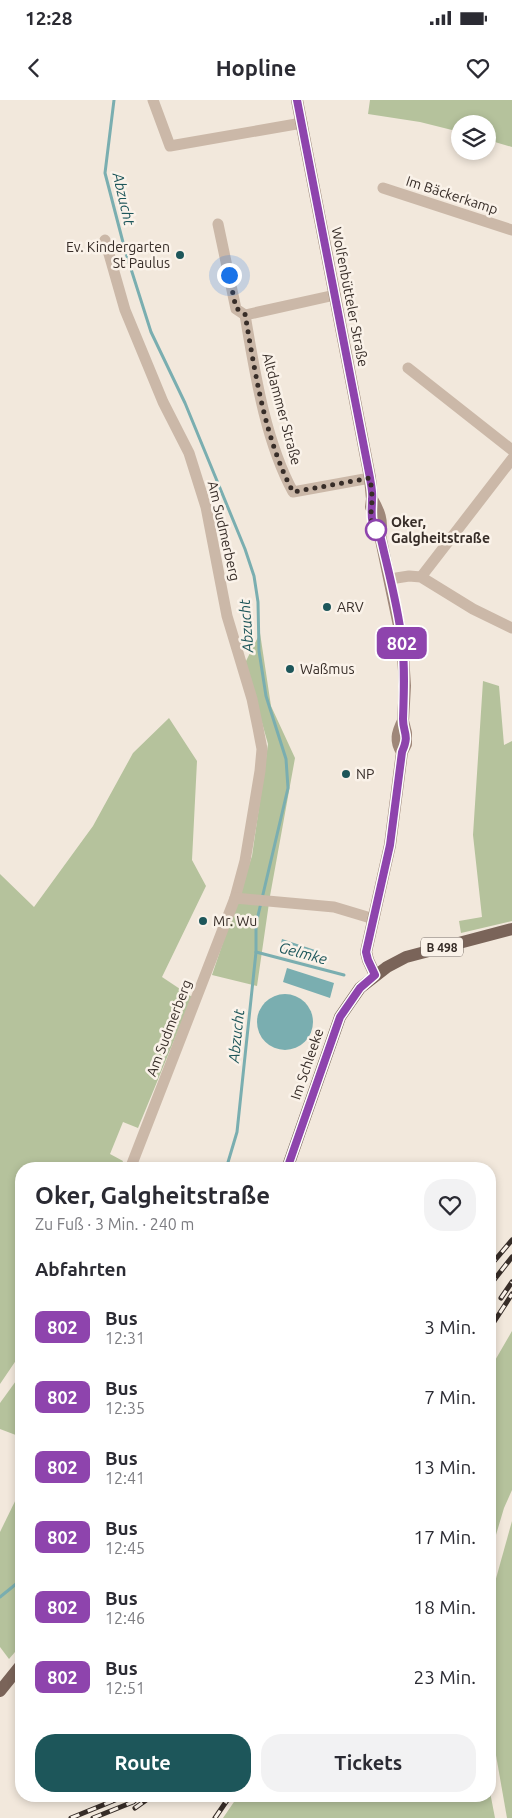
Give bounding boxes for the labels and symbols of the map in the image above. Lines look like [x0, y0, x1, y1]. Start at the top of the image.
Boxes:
water label: Abzucht [109, 170, 138, 227]
street label: Im Bäckerkamp [404, 173, 500, 217]
street label: Wolfenbütteler Straße [329, 226, 371, 368]
place label: Ev. Kindergarten St Paulus [66, 239, 170, 271]
marker: Ev. Kindergarten St Paulus [174, 249, 186, 261]
your location [217, 263, 242, 288]
street label: Altdammer Straße [259, 351, 305, 467]
street label: Am Sudmerberg [205, 479, 243, 583]
place label: Oker, Galgheitstraße [391, 514, 490, 546]
marker: Oker, Galgheitstraße [365, 519, 387, 541]
water label: Abzucht [236, 599, 256, 654]
place label: ARV [337, 599, 364, 615]
marker: ARV [321, 601, 333, 613]
line badge: 802 [373, 627, 431, 659]
place label: Waßmus [300, 661, 354, 677]
marker: Waßmus [284, 663, 296, 675]
place label: NP [356, 766, 374, 782]
marker: NP [340, 768, 352, 780]
place label: Mr. Wu [213, 913, 257, 929]
marker: Mr. Wu [197, 915, 209, 927]
water label: Gelmke [277, 938, 329, 968]
road number: B 498 [421, 938, 463, 956]
street label: Am Sudmerberg [143, 977, 195, 1079]
water label: Abzucht [225, 1008, 247, 1065]
street label: Im Schleeke [287, 1026, 327, 1102]

